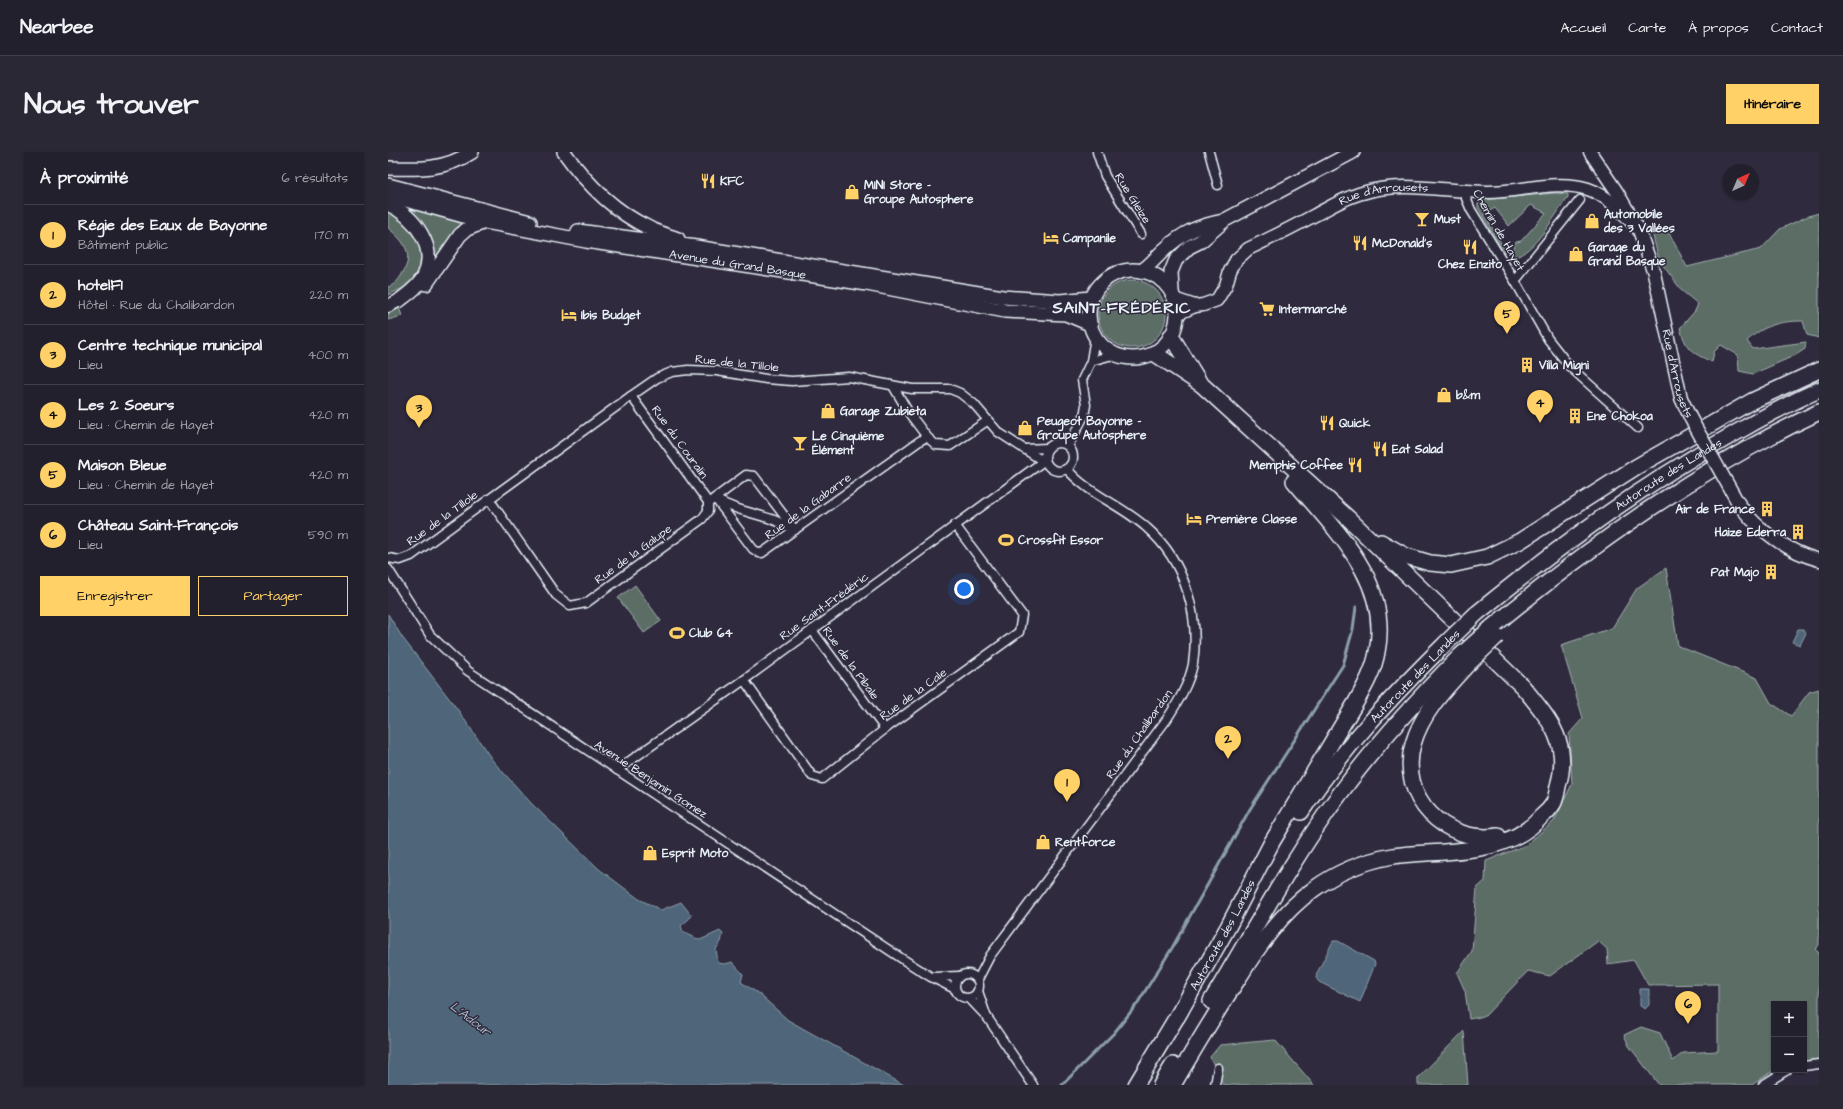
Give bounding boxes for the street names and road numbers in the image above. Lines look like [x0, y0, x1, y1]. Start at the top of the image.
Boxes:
street label: Rue Gleize [1110, 170, 1155, 227]
street label: Rue d'Arrousets [1336, 179, 1429, 210]
street label: Chemin de Hayet [1467, 186, 1529, 275]
street label: Avenue du Grand Basque [668, 246, 808, 284]
street label: Rue d'Arrousets [1657, 328, 1697, 421]
street label: Rue de la Tillole [694, 351, 780, 376]
street label: Rue du Couralin [647, 402, 712, 482]
street label: Autoroute des Landes [1612, 434, 1725, 515]
street label: Rue de la Gabarre [762, 469, 855, 544]
street label: Rue de la Tillole [403, 486, 482, 550]
street label: Rue de la Galupe [591, 520, 676, 588]
street label: Rue Saint-Frédéric [776, 568, 873, 645]
street label: Rue de la Pibale [818, 623, 883, 704]
street label: Autoroute des Landes [1366, 626, 1464, 727]
street label: Rue de la Cale [876, 664, 951, 725]
street label: Rue du Chalibardon [1102, 686, 1177, 782]
street label: Avenue Benjamin Gomez [591, 736, 711, 822]
street label: Autoroute des Landes [1186, 877, 1260, 993]

